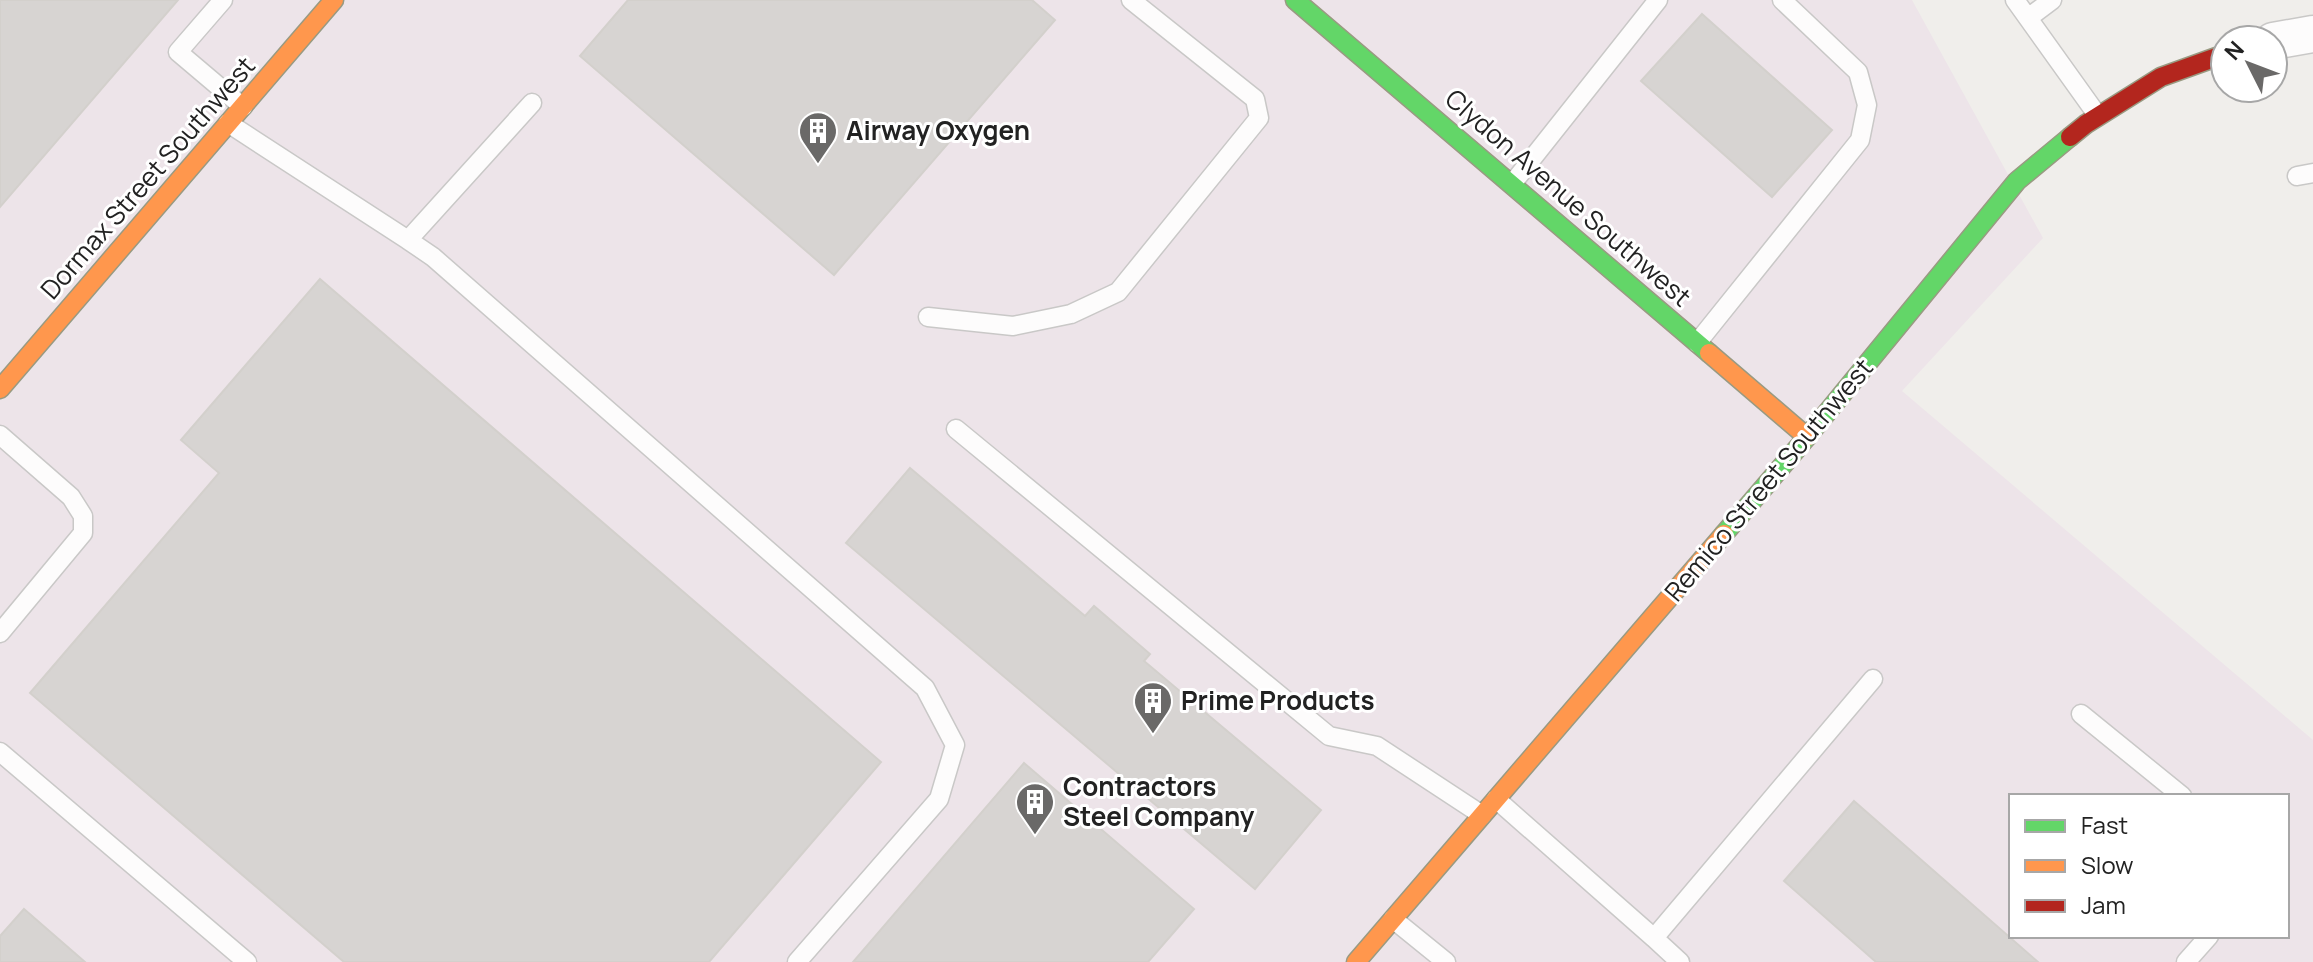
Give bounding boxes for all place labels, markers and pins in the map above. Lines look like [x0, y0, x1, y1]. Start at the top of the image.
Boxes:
building icon: Airway Oxygen [797, 110, 839, 165]
place label: Airway Oxygen [846, 112, 1030, 148]
building icon: Prime Products [1132, 680, 1174, 735]
place label: Prime Products [1181, 682, 1375, 718]
place label: Contractors Steel Company [1063, 768, 1255, 834]
building icon: Contractors Steel Company [1014, 781, 1056, 836]

